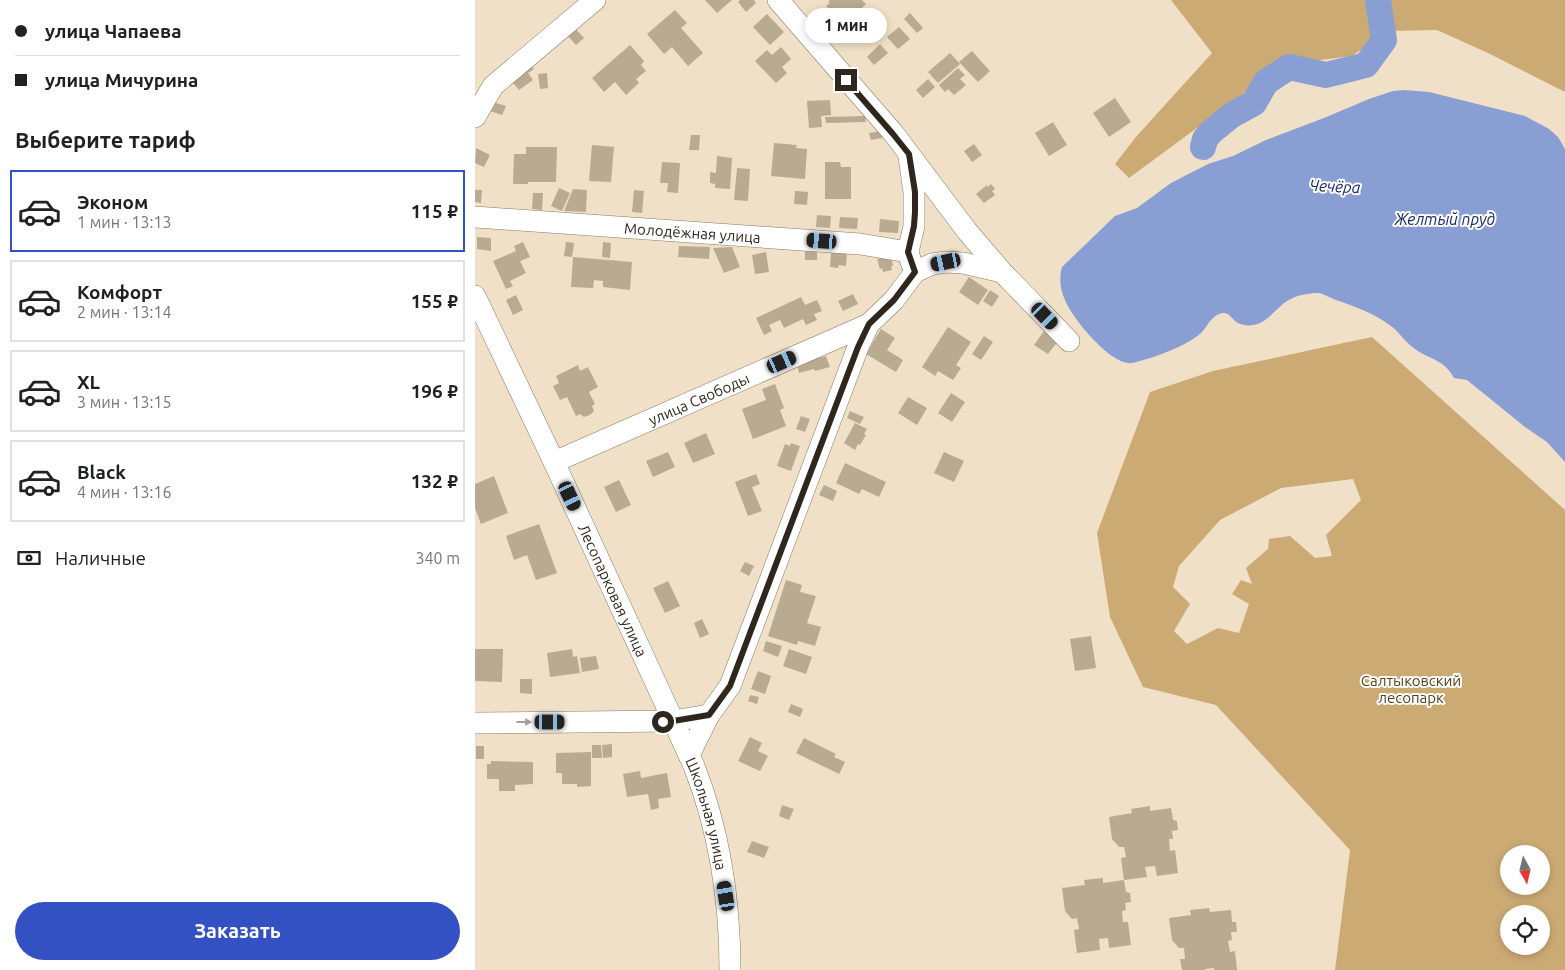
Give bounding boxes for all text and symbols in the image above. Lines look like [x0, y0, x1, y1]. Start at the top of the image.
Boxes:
callout: 1 мин [805, 8, 887, 42]
text: 1 мин [824, 16, 868, 34]
text: улица Чапаева [45, 20, 182, 42]
text: улица Мичурина [45, 69, 198, 91]
route end [835, 69, 857, 91]
text: Выберите тариф [15, 127, 196, 152]
water label: Чечёра [1309, 176, 1361, 196]
icon: car [17, 189, 62, 234]
text: Эконом [77, 191, 148, 213]
text: 115 ₽ [411, 200, 458, 222]
water label: Желтый пруд [1394, 210, 1495, 228]
text: 1 мин · 13:13 [77, 213, 171, 231]
street label: Молодёжная улица [624, 219, 761, 246]
car [806, 232, 837, 250]
car [929, 252, 962, 272]
icon: car [17, 279, 62, 324]
text: Комфорт [77, 281, 162, 303]
text: 155 ₽ [411, 290, 458, 312]
car [1029, 300, 1060, 332]
text: 2 мин · 13:14 [77, 303, 171, 321]
car [765, 349, 798, 375]
icon: car [17, 369, 62, 414]
street label: улица Свободы [646, 369, 752, 428]
text: XL [77, 371, 100, 393]
text: 196 ₽ [411, 380, 458, 402]
text: 3 мин · 13:15 [77, 393, 171, 411]
icon: car [17, 459, 62, 504]
text: Black [77, 461, 126, 483]
text: 132 ₽ [411, 470, 458, 492]
car [556, 479, 583, 513]
text: 4 мин · 13:16 [77, 483, 171, 501]
street label: Лесопарковая улица [575, 521, 651, 659]
icon: cash [15, 544, 43, 572]
text: Наличные [55, 547, 146, 569]
text: 340 m [415, 549, 460, 567]
park label: Салтыковский лесопарк [1361, 672, 1461, 706]
route start [652, 711, 674, 733]
car [535, 715, 565, 730]
one-way arrow [516, 718, 532, 726]
street label: Школьная улица [683, 754, 730, 871]
north arrow [1500, 845, 1550, 895]
map controls [1500, 845, 1550, 955]
car [716, 880, 735, 912]
button: Заказать [15, 902, 460, 960]
button: locate [1500, 905, 1550, 955]

